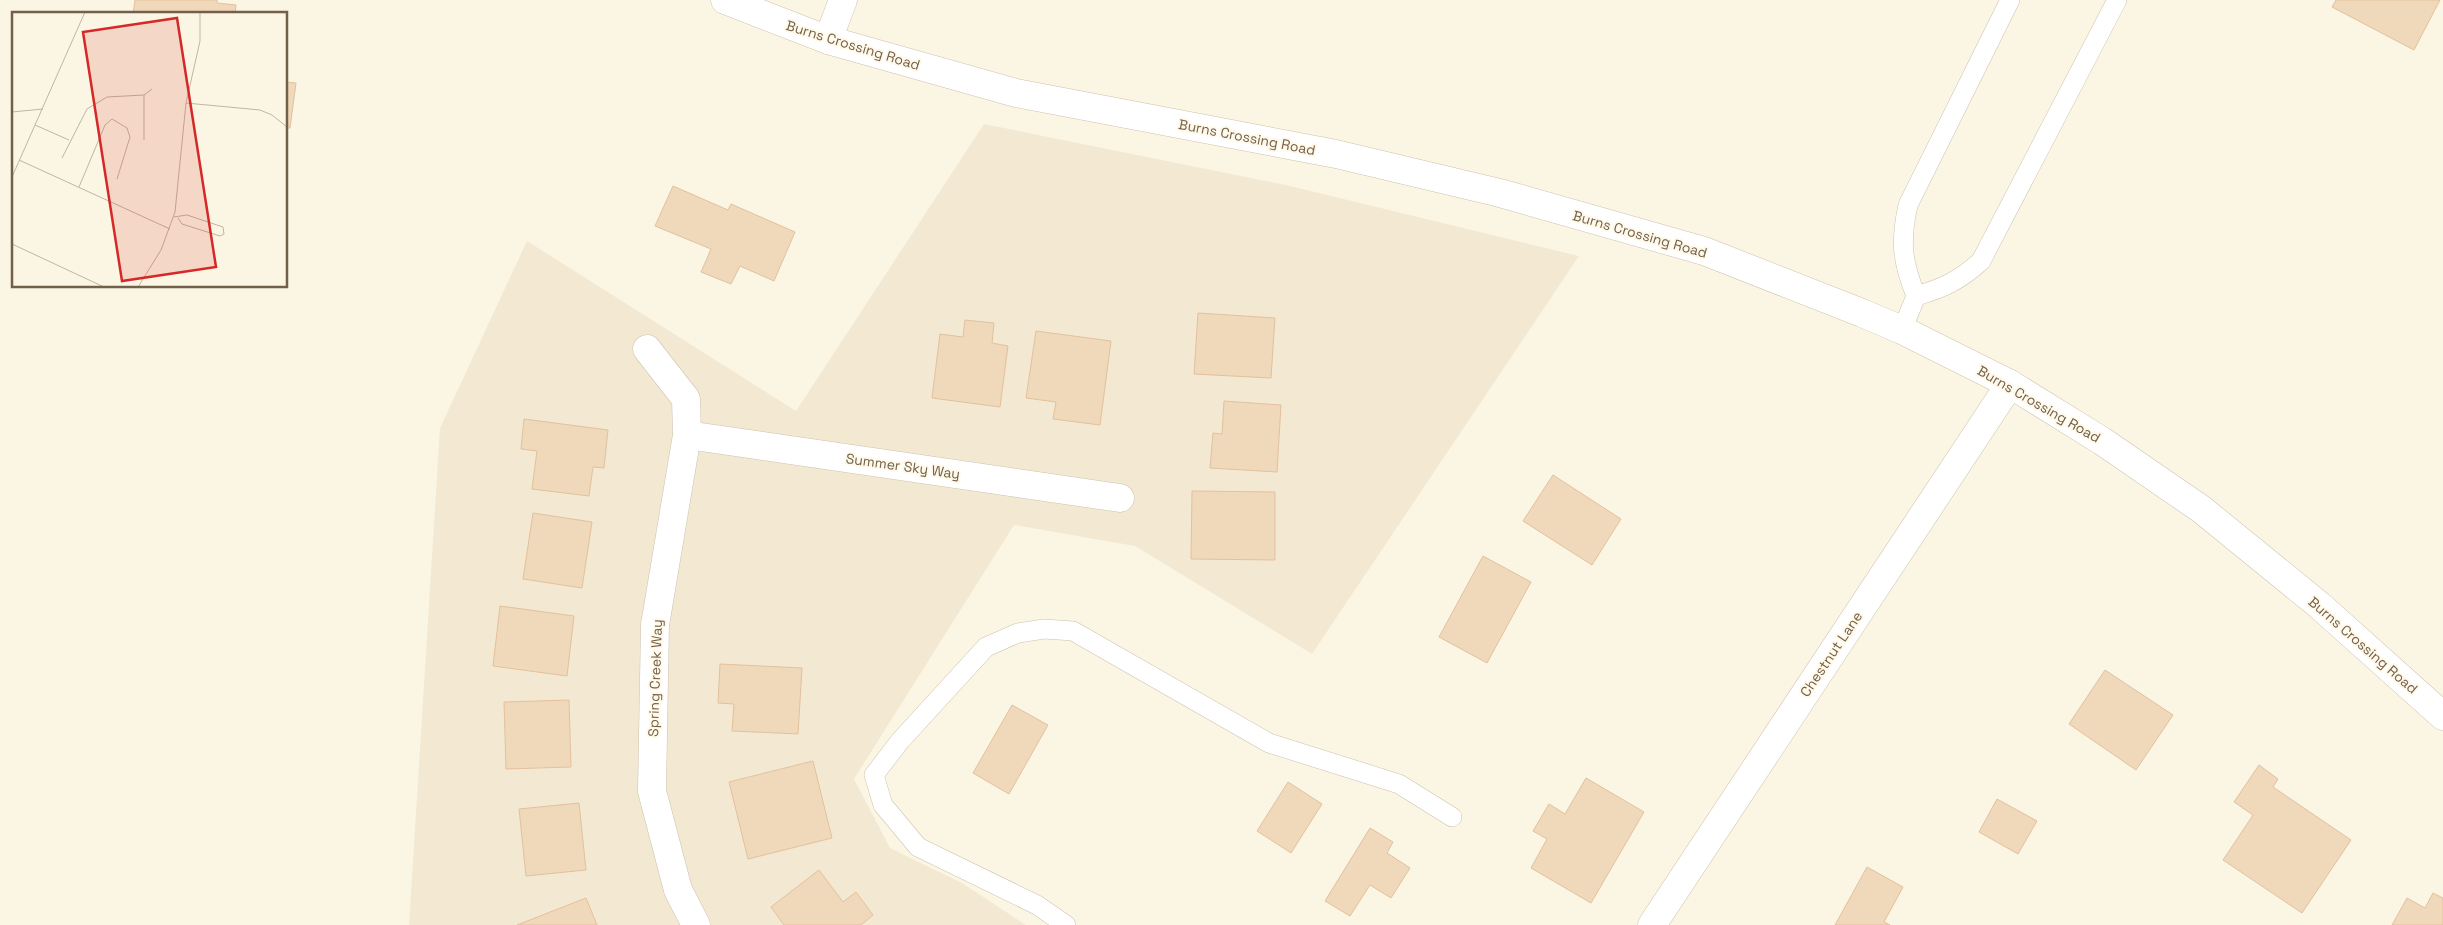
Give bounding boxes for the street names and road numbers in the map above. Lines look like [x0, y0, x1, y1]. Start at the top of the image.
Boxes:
street label: Burns Crossing Road [784, 16, 922, 74]
street label: Burns Crossing Road [1177, 115, 1317, 159]
street label: Burns Crossing Road [1571, 206, 1709, 262]
street label: Burns Crossing Road [1974, 361, 2104, 447]
street label: Summer Sky Way [845, 449, 961, 483]
street label: Burns Crossing Road [2305, 593, 2421, 697]
street label: Chestnut Lane [1796, 608, 1866, 700]
street label: Spring Creek Way [644, 619, 666, 737]

